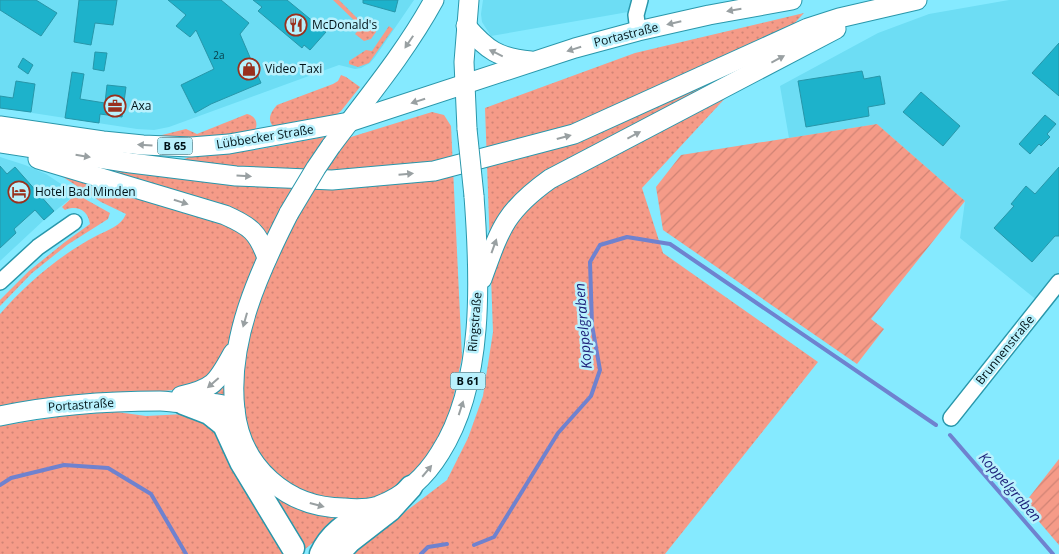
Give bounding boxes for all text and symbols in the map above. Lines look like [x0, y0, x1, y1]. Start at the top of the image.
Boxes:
one-way arrow [725, 7, 741, 15]
restaurant icon: McDonald's [284, 13, 308, 37]
place label: McDonald's [312, 16, 377, 33]
street label: Portastraße [592, 18, 660, 51]
one-way arrow [666, 19, 681, 27]
one-way arrow [404, 35, 414, 49]
one-way arrow [566, 45, 581, 53]
house number: 2a [213, 48, 225, 62]
one-way arrow [488, 48, 503, 57]
one-way arrow [771, 55, 785, 63]
shop icon: Video Taxi [237, 57, 261, 81]
place label: Video Taxi [265, 60, 322, 77]
office icon: Axa [103, 94, 127, 118]
place label: Axa [131, 97, 152, 114]
one-way arrow [410, 97, 425, 105]
street label: Lübbecker Straße [215, 120, 315, 153]
one-way arrow [627, 131, 642, 139]
one-way arrow [556, 132, 571, 140]
road number: B 65 [158, 138, 192, 154]
one-way arrow [136, 140, 152, 148]
one-way arrow [75, 152, 91, 160]
one-way arrow [398, 169, 414, 177]
one-way arrow [236, 173, 252, 181]
hotel icon: Hotel Bad Minden [7, 180, 31, 204]
place label: Hotel Bad Minden [35, 183, 136, 200]
one-way arrow [173, 198, 188, 206]
one-way arrow [491, 239, 498, 254]
water label: Koppelgraben [569, 282, 596, 370]
street label: Ringstraße [463, 291, 486, 353]
street label: Brunnenstraße [971, 311, 1038, 388]
one-way arrow [240, 312, 248, 327]
road number: B 61 [450, 372, 486, 390]
one-way arrow [206, 378, 219, 389]
street label: Portastraße [47, 394, 115, 415]
one-way arrow [458, 400, 465, 415]
water label: Koppelgraben [975, 448, 1046, 525]
one-way arrow [421, 465, 433, 477]
one-way arrow [310, 501, 325, 509]

